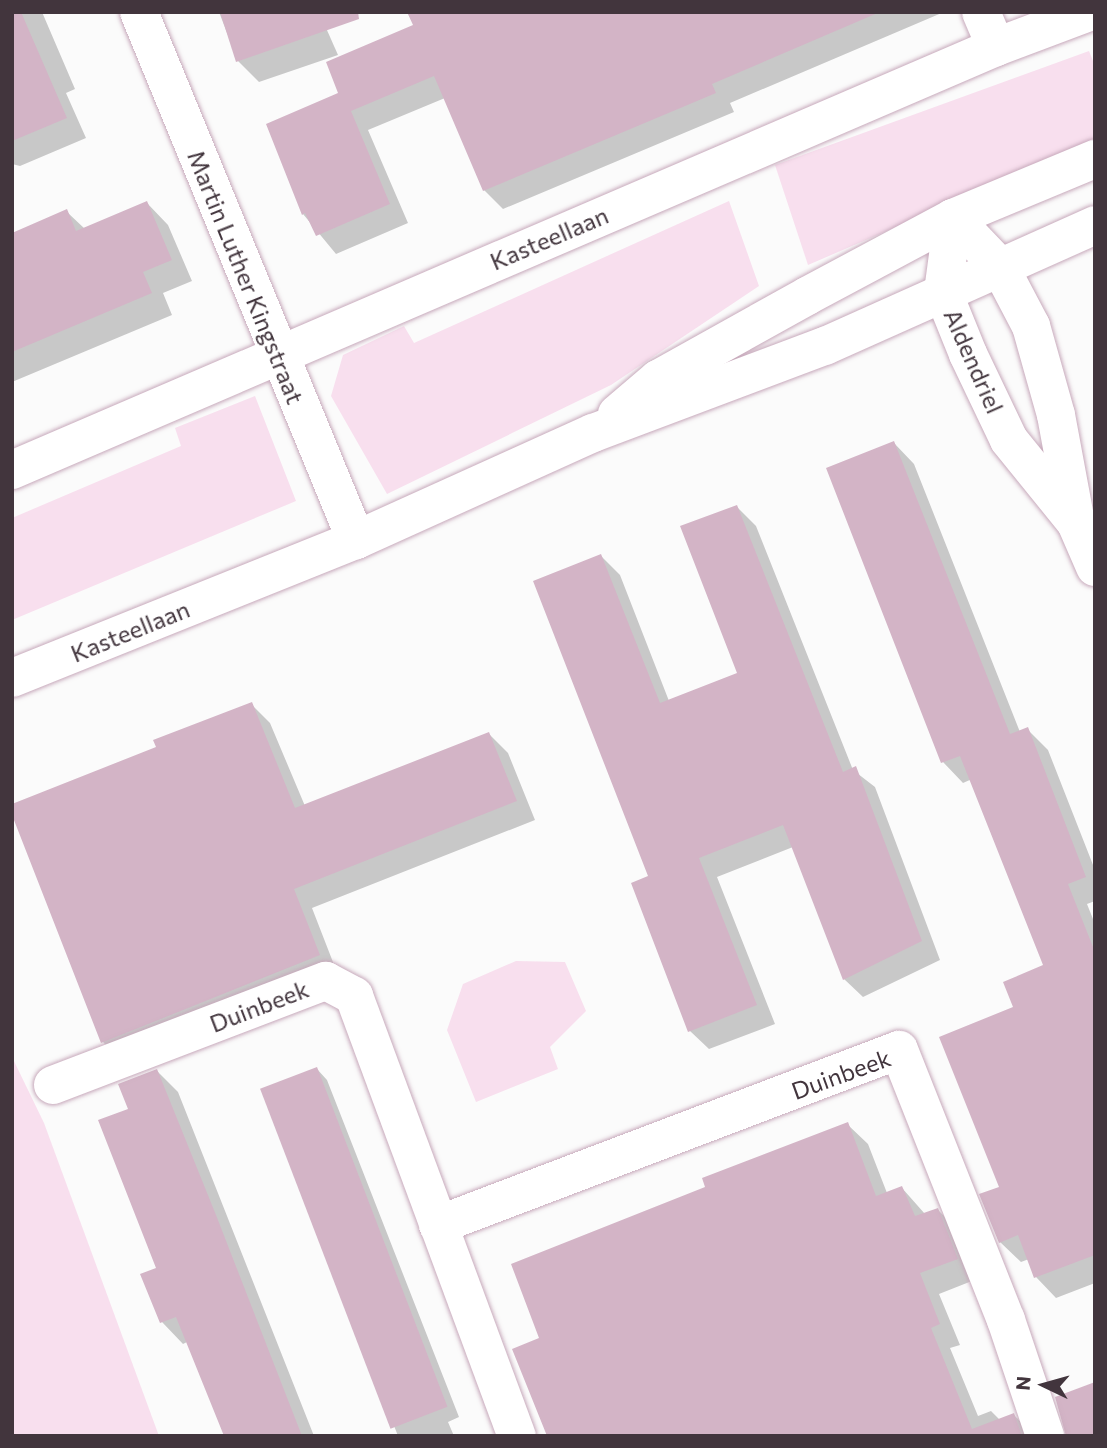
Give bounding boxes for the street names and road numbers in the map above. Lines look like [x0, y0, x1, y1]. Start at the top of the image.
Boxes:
street label: Martin Luther Kingstraat [182, 146, 310, 408]
street label: Kasteellaan [486, 200, 612, 276]
street label: Aldendriel [938, 304, 1010, 418]
street label: Kasteellaan [66, 594, 194, 668]
street label: Duinbeek [206, 974, 312, 1038]
street label: Duinbeek [787, 1043, 895, 1105]

